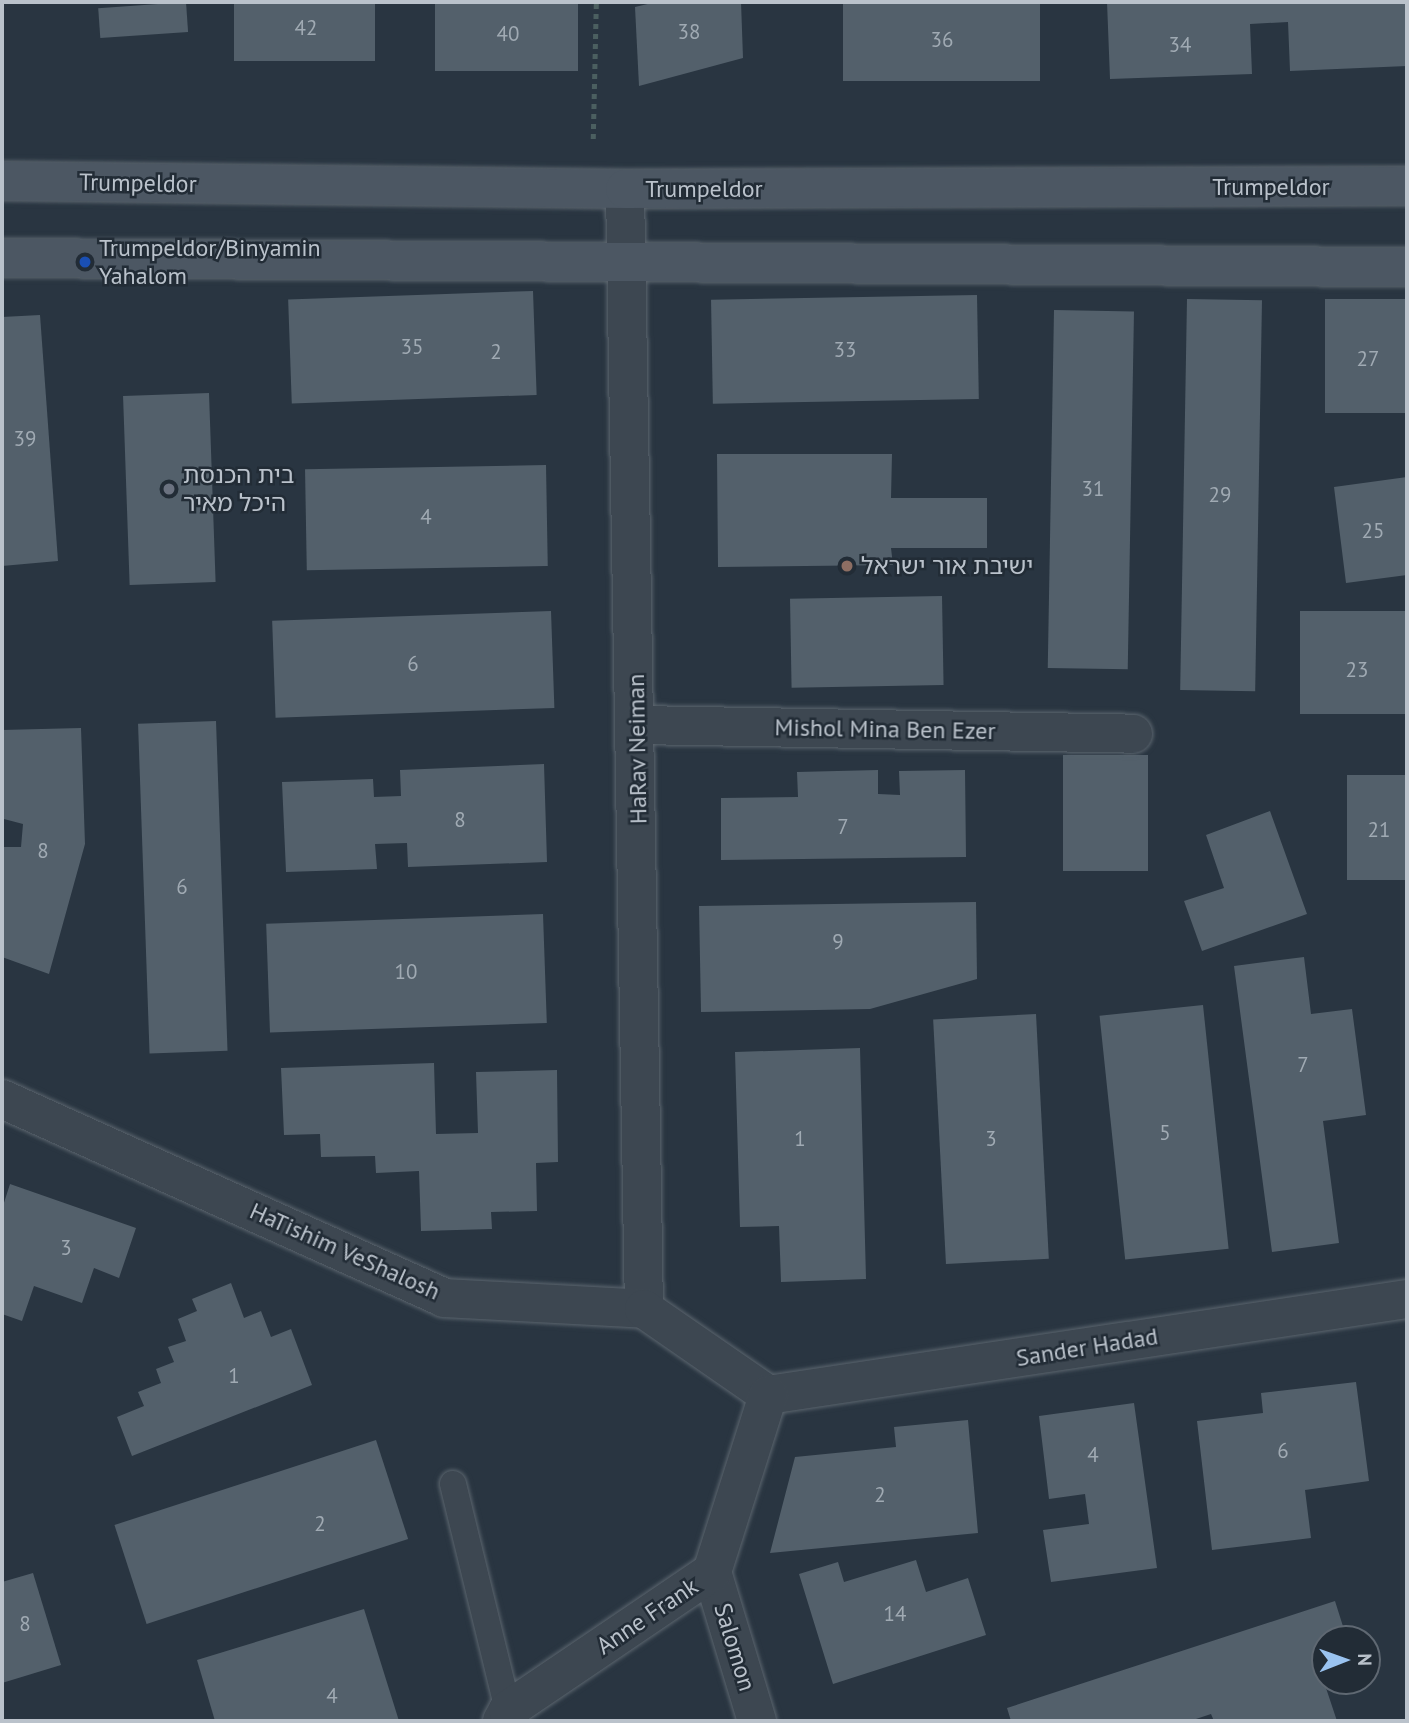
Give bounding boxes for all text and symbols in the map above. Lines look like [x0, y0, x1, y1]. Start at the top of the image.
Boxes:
house number: 42 [295, 15, 317, 41]
house number: 38 [678, 19, 700, 45]
house number: 40 [497, 21, 519, 47]
house number: 36 [931, 27, 953, 53]
house number: 34 [1169, 32, 1191, 58]
street label: Trumpeldor [79, 168, 197, 198]
street label: Trumpeldor [1212, 173, 1330, 201]
street label: Trumpeldor [645, 175, 763, 203]
place label: Trumpeldor/Binyamin Yahalom [99, 234, 321, 290]
marker: Trumpeldor/Binyamin Yahalom [77, 254, 93, 270]
house number: 35 [401, 334, 423, 360]
house number: 33 [834, 337, 856, 363]
house number: 2 [490, 339, 502, 365]
house number: 27 [1357, 346, 1379, 372]
house number: 39 [14, 426, 36, 452]
place label: בית הכנסת היכל מאיר [183, 461, 295, 517]
house number: 31 [1082, 476, 1104, 502]
marker: בית הכנסת היכל מאיר [161, 481, 177, 497]
house number: 29 [1209, 482, 1231, 508]
house number: 4 [420, 504, 432, 530]
house number: 25 [1362, 518, 1384, 544]
place label: ישיבת אור ישראל [861, 552, 1033, 580]
marker: ישיבת אור ישראל [839, 558, 855, 574]
house number: 6 [407, 651, 419, 677]
house number: 23 [1346, 657, 1368, 683]
street label: HaRav Neiman [621, 673, 653, 825]
street label: Mishol Mina Ben Ezer [774, 713, 996, 745]
house number: 8 [454, 807, 466, 833]
house number: 7 [837, 814, 849, 840]
house number: 21 [1368, 817, 1390, 843]
house number: 8 [37, 838, 49, 864]
house number: 6 [176, 874, 188, 900]
house number: 9 [832, 929, 844, 955]
house number: 10 [395, 959, 417, 985]
house number: 7 [1297, 1052, 1309, 1078]
house number: 5 [1159, 1120, 1171, 1146]
house number: 1 [794, 1126, 806, 1152]
house number: 3 [985, 1126, 997, 1152]
street label: HaTishim VeShalosh [245, 1196, 445, 1306]
house number: 3 [60, 1235, 72, 1261]
street label: Sander Hadad [1014, 1322, 1160, 1372]
house number: 1 [228, 1363, 240, 1389]
house number: 6 [1277, 1438, 1289, 1464]
house number: 4 [1087, 1442, 1099, 1468]
house number: 2 [874, 1482, 886, 1508]
house number: 2 [314, 1511, 326, 1537]
street label: Anne Frank [591, 1572, 703, 1660]
street label: Salomon [708, 1600, 762, 1694]
house number: 14 [884, 1601, 906, 1627]
house number: 8 [19, 1611, 31, 1637]
north arrow [1311, 1625, 1381, 1695]
text: N [1353, 1653, 1377, 1666]
house number: 4 [326, 1683, 338, 1709]

